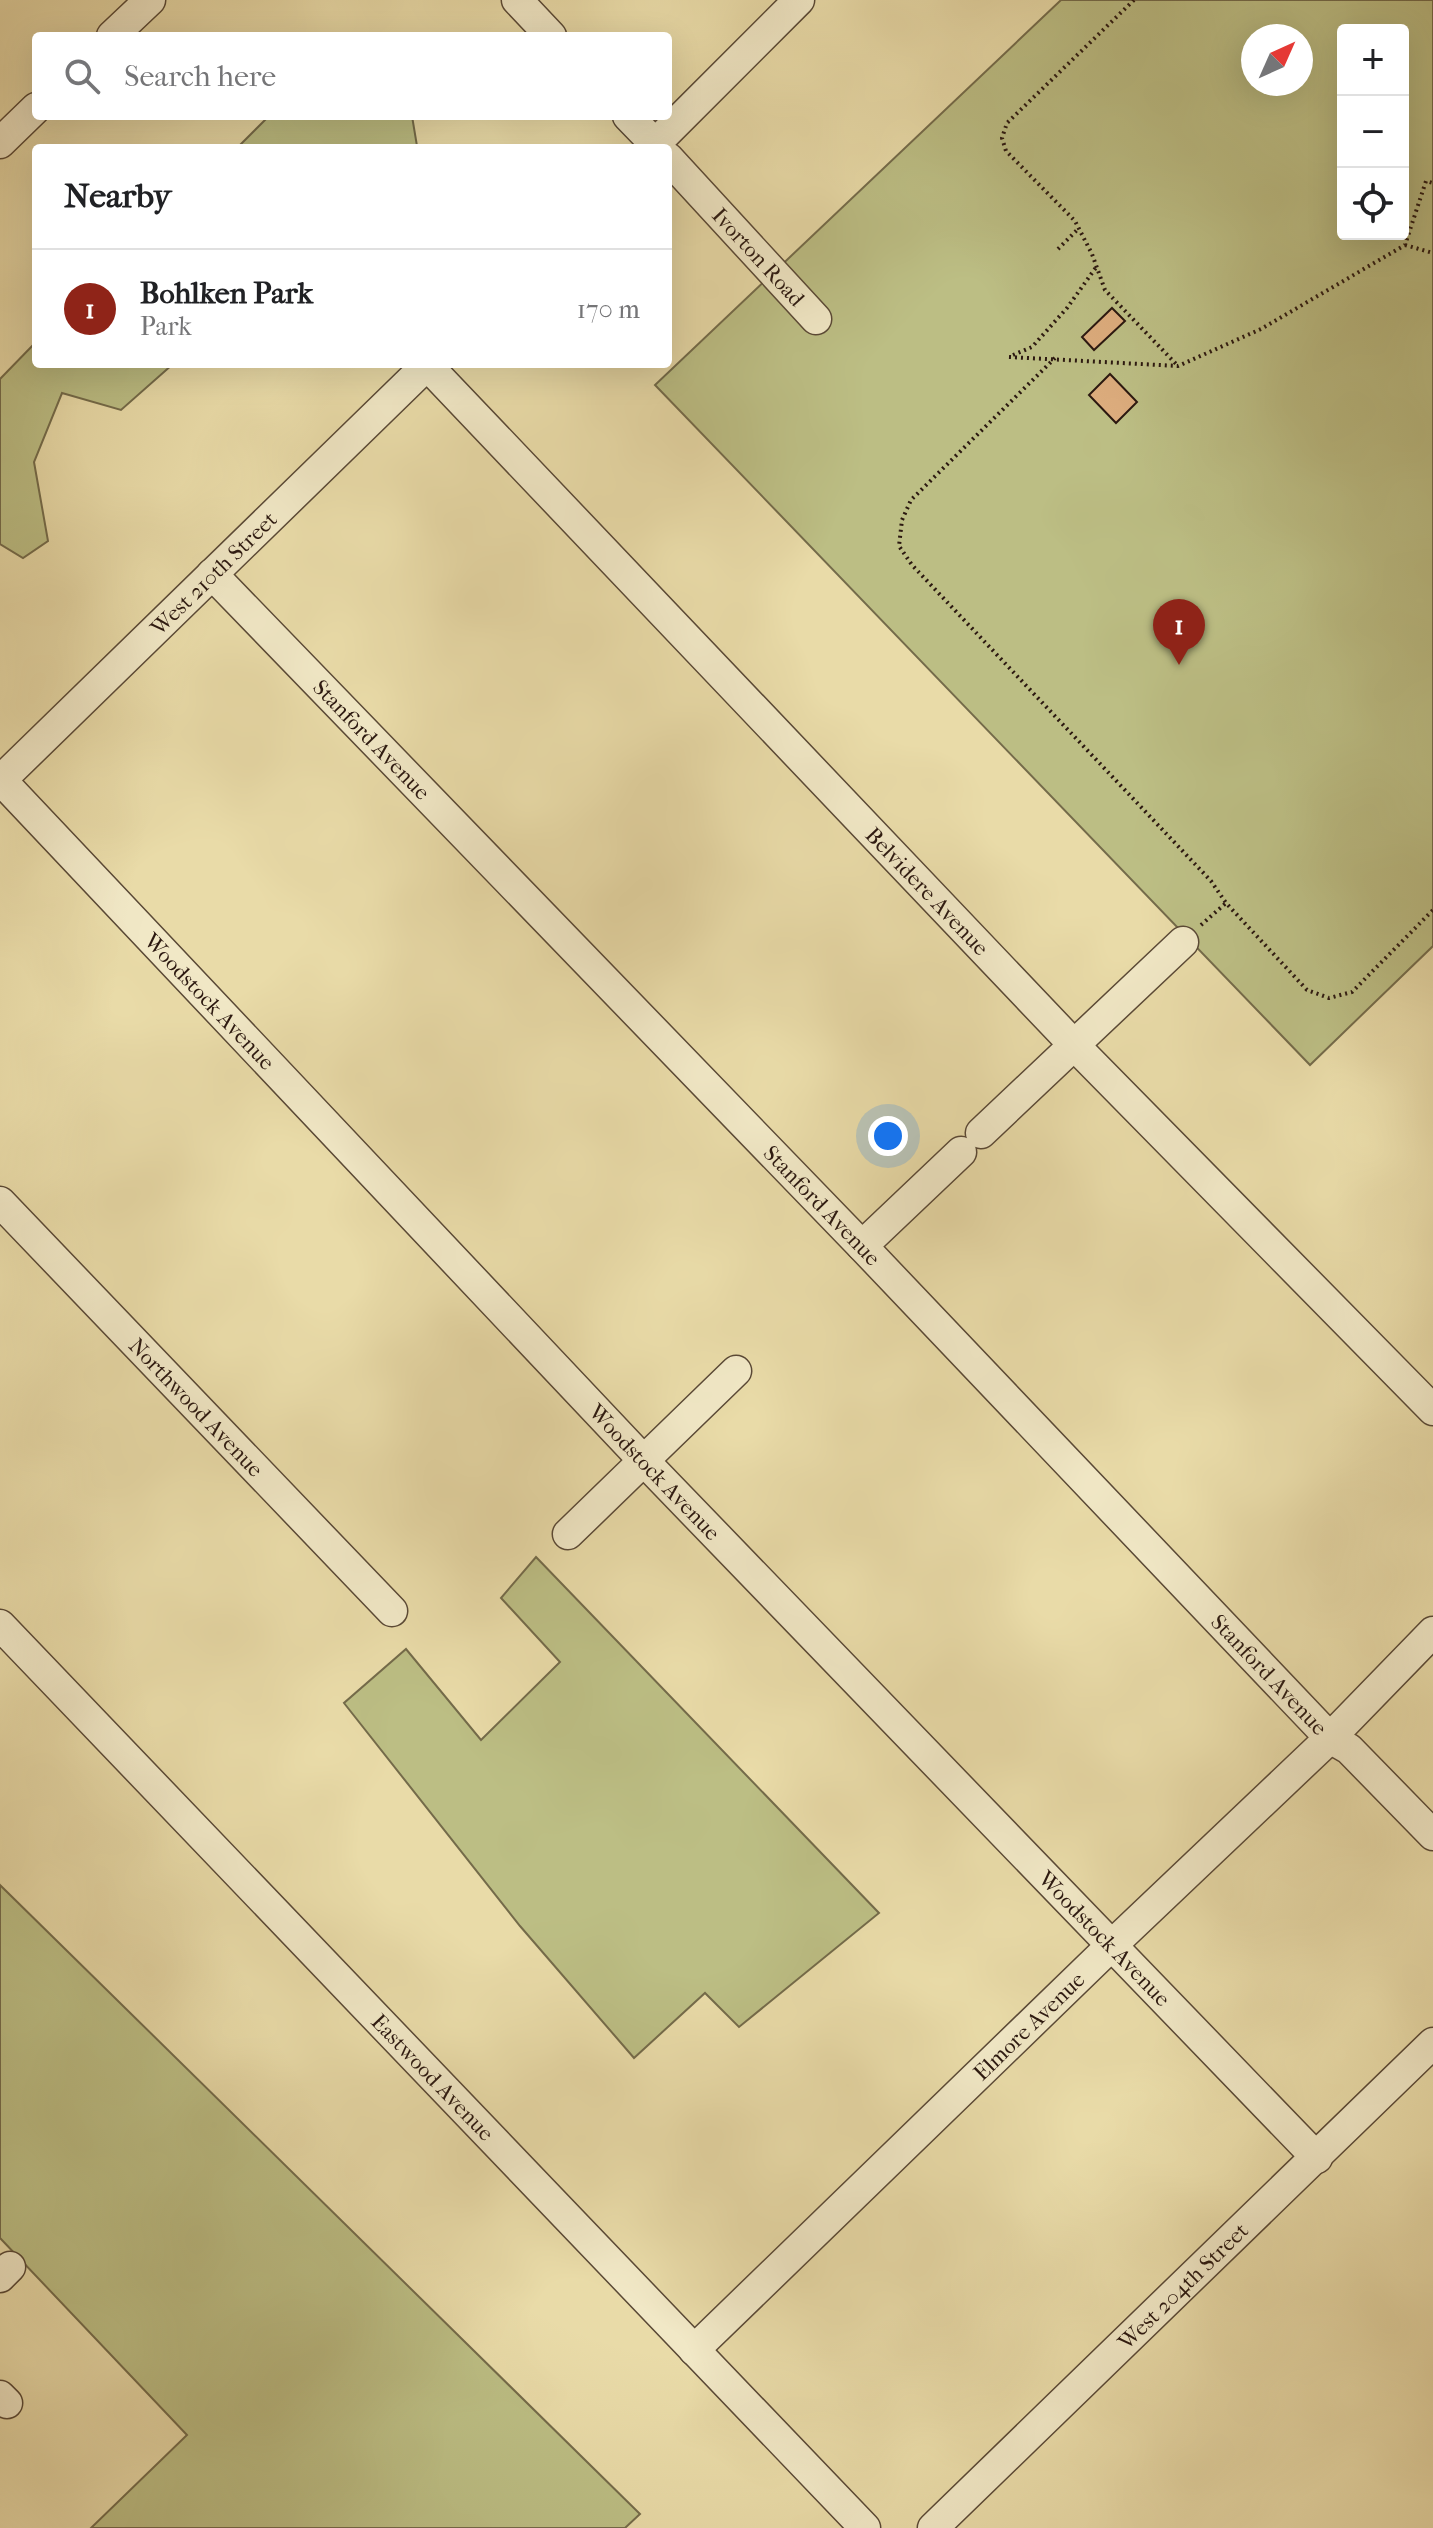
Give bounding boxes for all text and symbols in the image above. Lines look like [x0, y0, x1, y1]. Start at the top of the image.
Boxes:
north arrow [1241, 24, 1313, 96]
map controls [1337, 24, 1409, 240]
button: + [1337, 24, 1409, 96]
search box [32, 32, 672, 120]
icon: search [60, 54, 104, 98]
text: Search here [124, 59, 276, 94]
button: − [1337, 96, 1409, 168]
button: locate [1337, 168, 1409, 240]
text: Nearby [64, 176, 171, 216]
street label: Ivorton Road [706, 203, 810, 313]
text: Bohlken Park [140, 276, 313, 311]
text: 1 [85, 294, 95, 325]
text: 170 m [577, 294, 640, 325]
text: Park [140, 311, 192, 342]
street label: West 210th Street [145, 506, 283, 642]
pin: 1 [1153, 599, 1205, 665]
street label: Stanford Avenue [307, 675, 435, 806]
street label: Belvidere Avenue [860, 822, 994, 961]
street label: Woodstock Avenue [138, 927, 280, 1076]
your location [868, 1116, 908, 1156]
street label: Stanford Avenue [758, 1140, 886, 1271]
street label: Northwood Avenue [123, 1333, 268, 1483]
street label: Woodstock Avenue [583, 1398, 725, 1546]
street label: Stanford Avenue [1205, 1609, 1332, 1741]
street label: Woodstock Avenue [1032, 1865, 1175, 2012]
street label: Elmore Avenue [968, 1967, 1090, 2086]
street label: Eastwood Avenue [366, 2009, 499, 2147]
street label: West 204th Street [1112, 2217, 1254, 2356]

